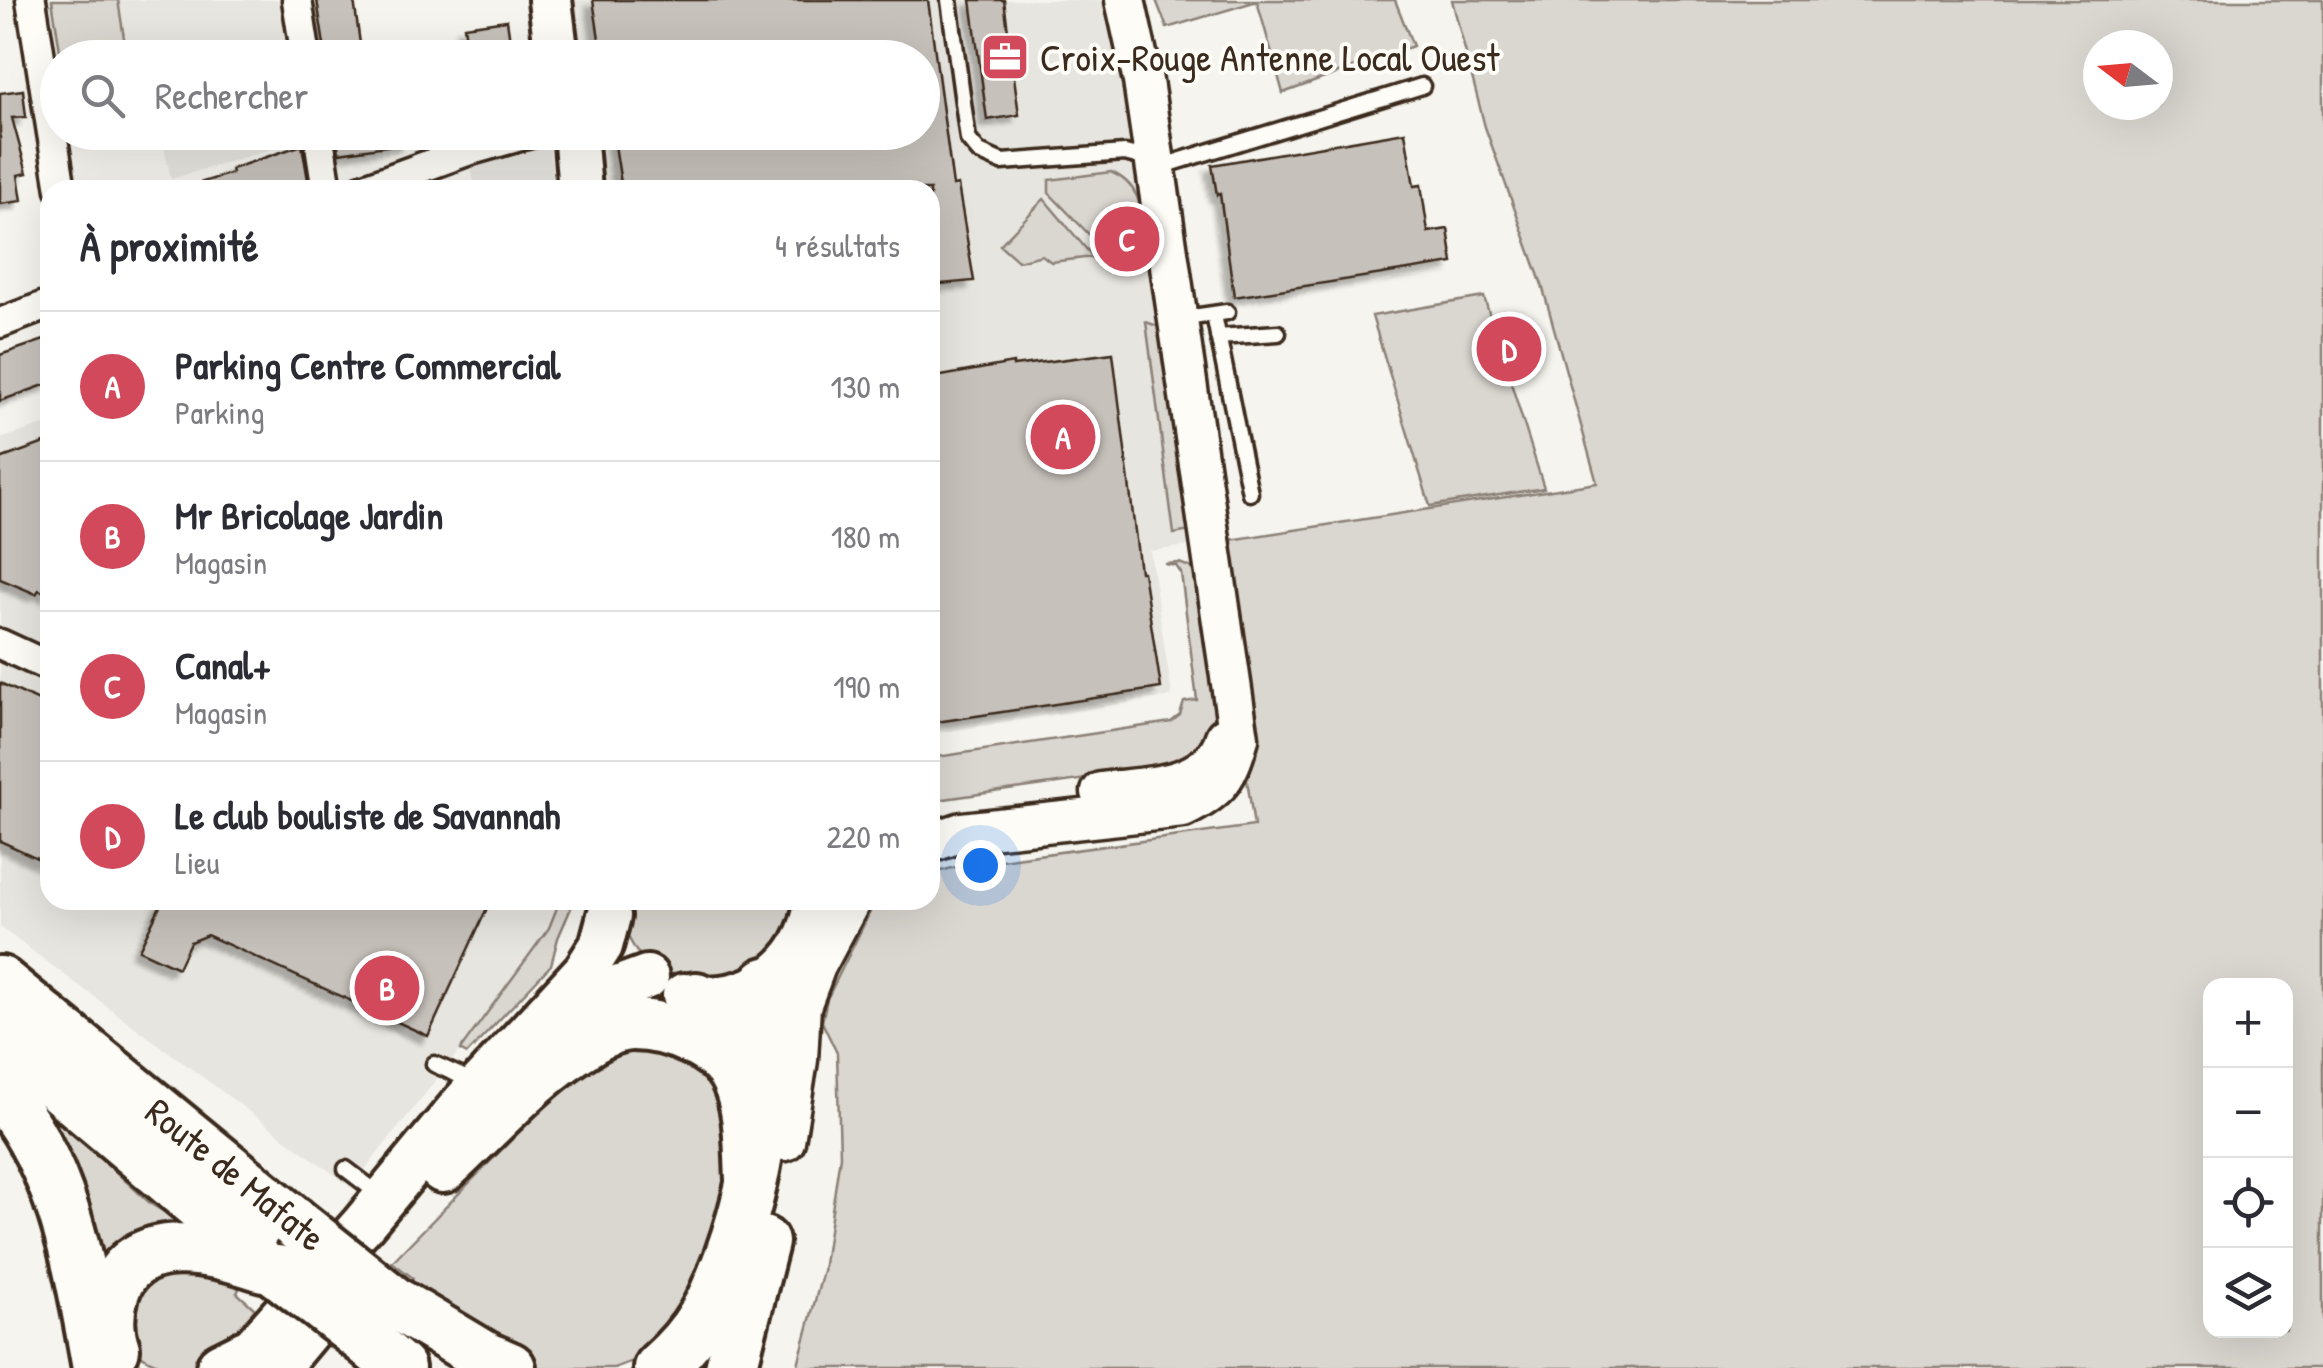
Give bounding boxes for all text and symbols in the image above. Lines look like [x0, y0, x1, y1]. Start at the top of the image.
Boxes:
north arrow [2083, 30, 2173, 120]
office icon: Croix-Rouge Antenne Local Ouest [979, 31, 1031, 83]
place label: Croix-Rouge Antenne Local Ouest [1040, 31, 1500, 83]
search box [40, 40, 940, 150]
icon: search [75, 68, 130, 123]
text: Rechercher [155, 69, 308, 121]
pin: C [1094, 202, 1160, 276]
text: À proximité [80, 217, 259, 274]
text: 4 résultats [775, 224, 900, 267]
pin: D [1476, 312, 1542, 386]
text: Parking Centre Commercial [175, 339, 560, 391]
text: A [105, 365, 120, 408]
text: 130 m [831, 365, 900, 408]
text: Parking [175, 391, 264, 434]
pin: A [1030, 400, 1096, 474]
text: Mr Bricolage Jardin [175, 489, 443, 541]
text: B [104, 515, 121, 558]
text: 180 m [831, 515, 900, 558]
text: Magasin [175, 541, 267, 584]
text: Canal+ [175, 639, 271, 691]
text: C [104, 665, 121, 708]
text: 190 m [833, 665, 900, 708]
text: Magasin [175, 691, 267, 734]
text: Le club bouliste de Savannah [175, 789, 560, 841]
text: D [105, 815, 120, 858]
text: 220 m [827, 815, 900, 858]
your location [955, 840, 1006, 891]
text: Lieu [175, 841, 220, 884]
pin: B [354, 950, 420, 1026]
map controls [2203, 978, 2293, 1338]
button: + [2203, 978, 2293, 1068]
button: − [2203, 1068, 2293, 1158]
street label: Route de Mafate [135, 1085, 337, 1263]
button: locate [2203, 1158, 2293, 1248]
button: layers [2203, 1248, 2293, 1338]

